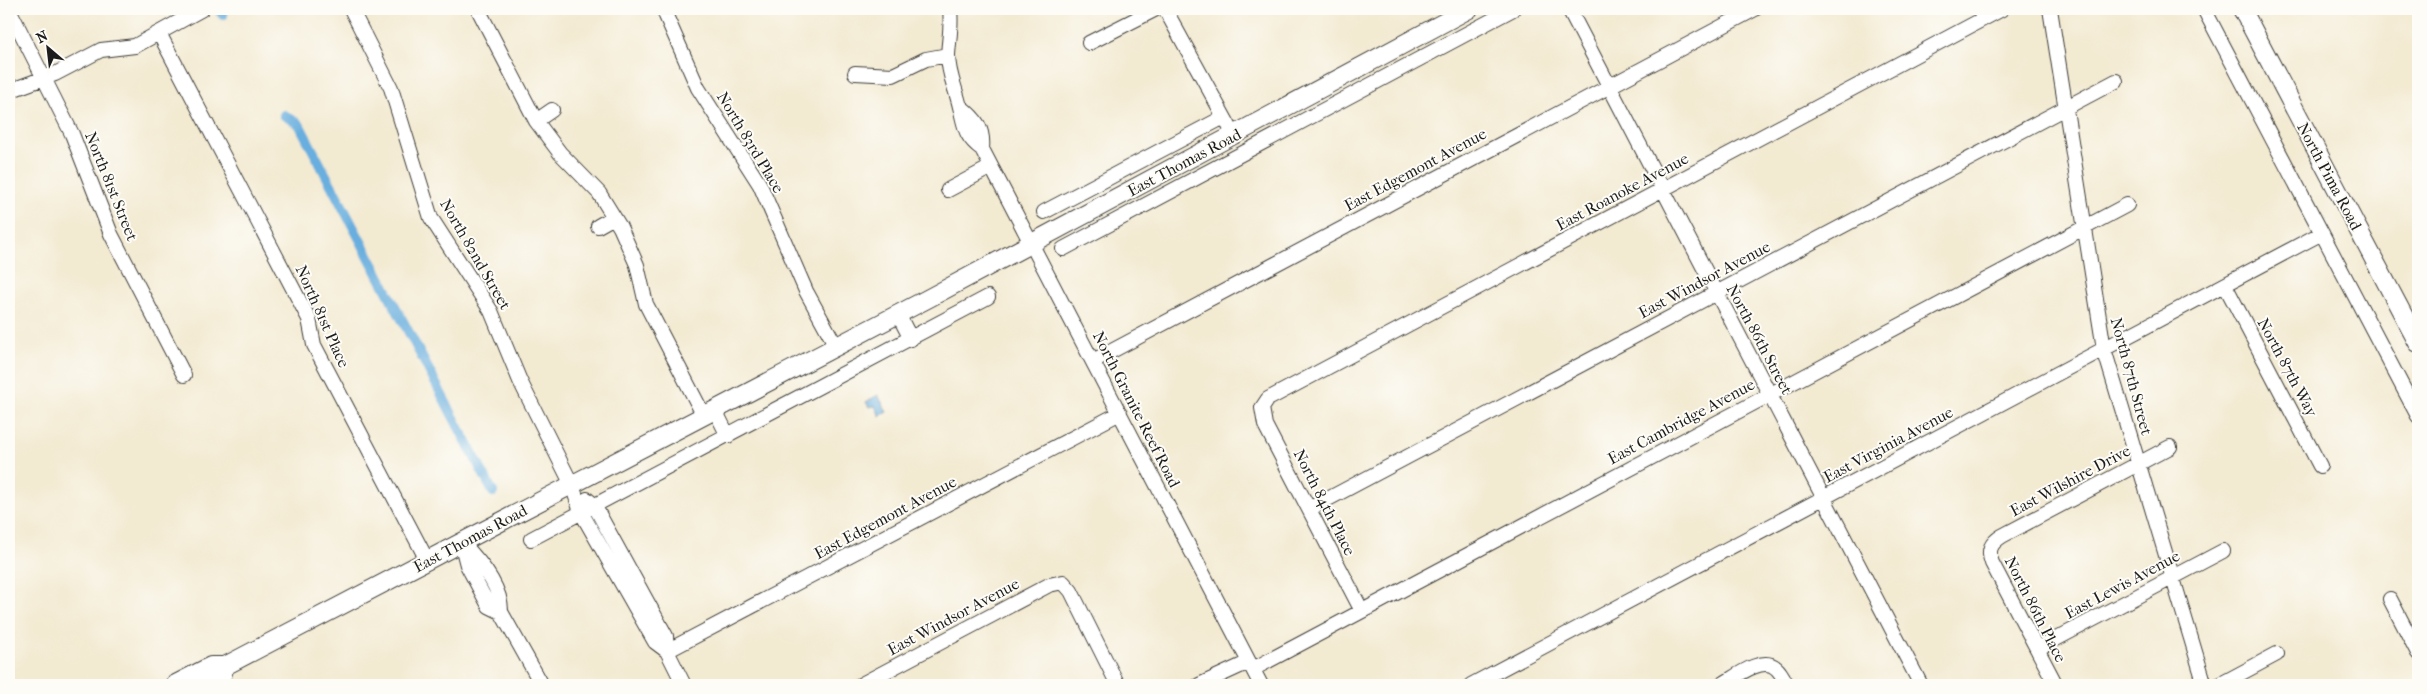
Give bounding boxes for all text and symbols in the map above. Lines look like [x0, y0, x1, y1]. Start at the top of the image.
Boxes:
north arrow [22, 22, 72, 72]
text: N [33, 27, 51, 47]
street label: North 83rd Place [713, 88, 788, 196]
street label: North Pima Road [2293, 119, 2366, 233]
street label: East Thomas Road [1124, 124, 1245, 200]
street label: East Edgemont Avenue [1341, 124, 1490, 215]
street label: North 81st Street [81, 129, 142, 244]
street label: East Roanoke Avenue [1553, 148, 1692, 234]
street label: North 82nd Street [436, 195, 515, 313]
street label: East Windsor Avenue [1635, 237, 1773, 322]
street label: North 81st Place [291, 262, 354, 370]
street label: North 86th Street [1723, 281, 1797, 398]
street label: North 87th Street [2107, 315, 2156, 437]
street label: North 87th Way [2254, 315, 2322, 420]
street label: North Granite Reef Road [1089, 328, 1184, 491]
street label: East Cambridge Avenue [1605, 375, 1758, 468]
street label: East Virginia Avenue [1820, 402, 1956, 487]
street label: East Wilshire Drive [2007, 441, 2134, 520]
street label: North 84th Place [1290, 446, 1360, 559]
street label: East Edgemont Avenue [811, 472, 960, 563]
street label: East Thomas Road [410, 500, 531, 576]
street label: East Lewis Avenue [2062, 546, 2183, 623]
street label: North 86th Place [2001, 553, 2070, 665]
street label: East Windsor Avenue [884, 574, 1022, 659]

